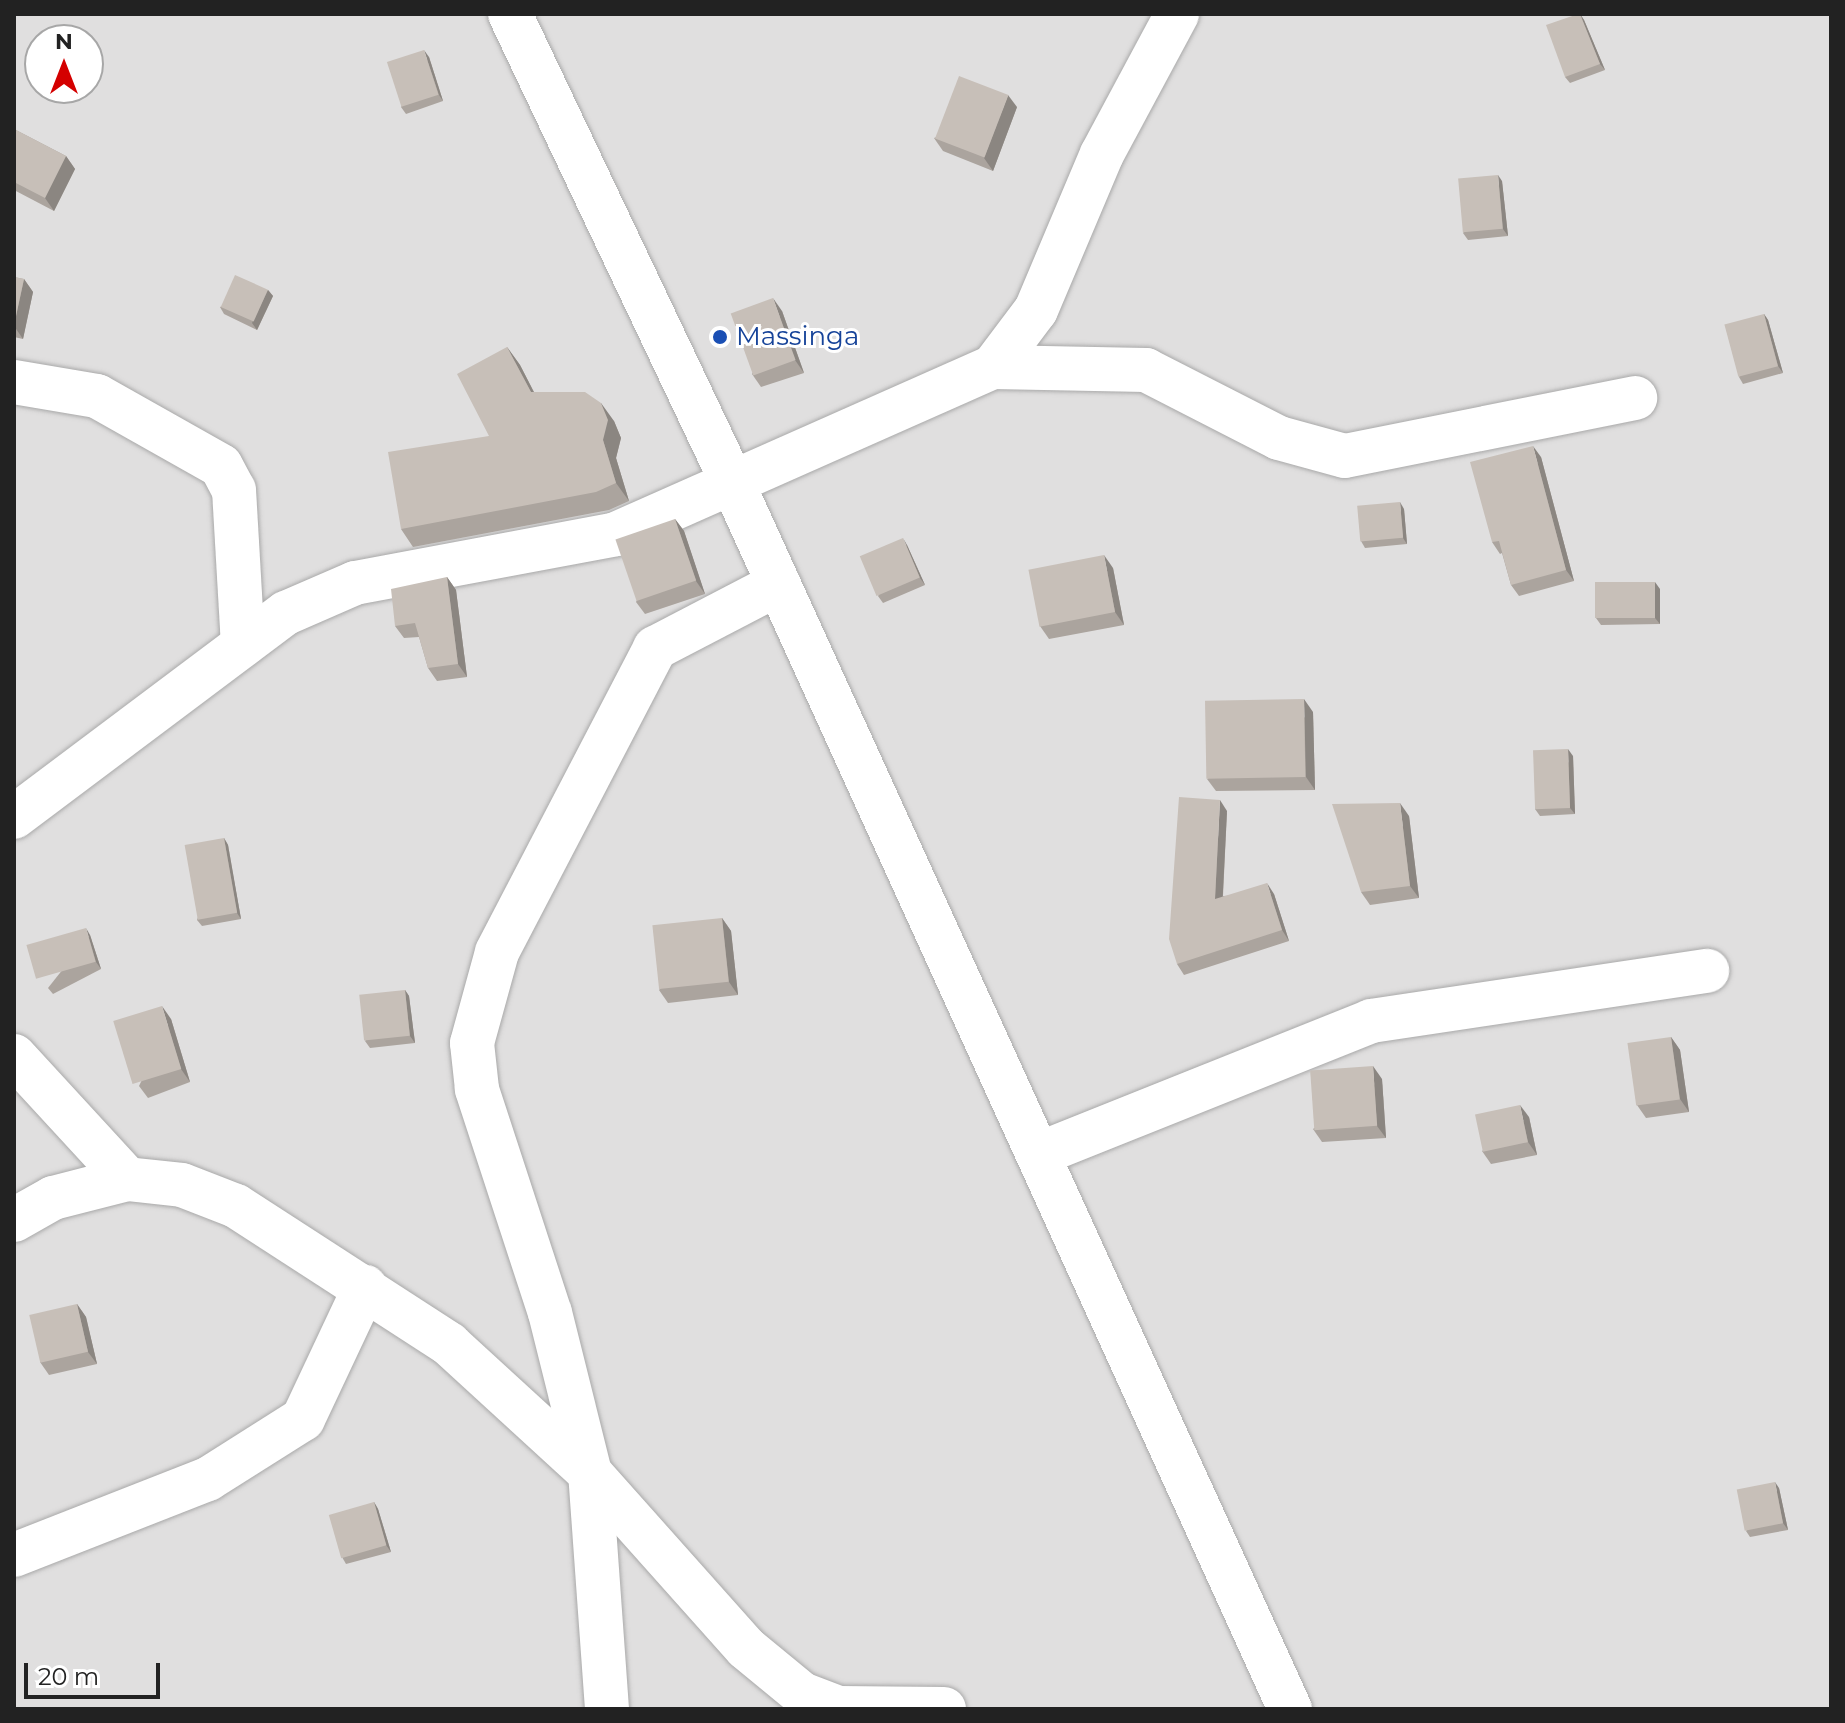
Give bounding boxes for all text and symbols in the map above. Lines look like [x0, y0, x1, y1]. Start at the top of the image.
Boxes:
north arrow [24, 24, 104, 104]
text: N [55, 28, 73, 55]
place label: Massinga [736, 321, 859, 353]
marker: Massinga [711, 328, 729, 346]
scale bar [28, 1647, 164, 1697]
text: 20 m [38, 1662, 99, 1691]

